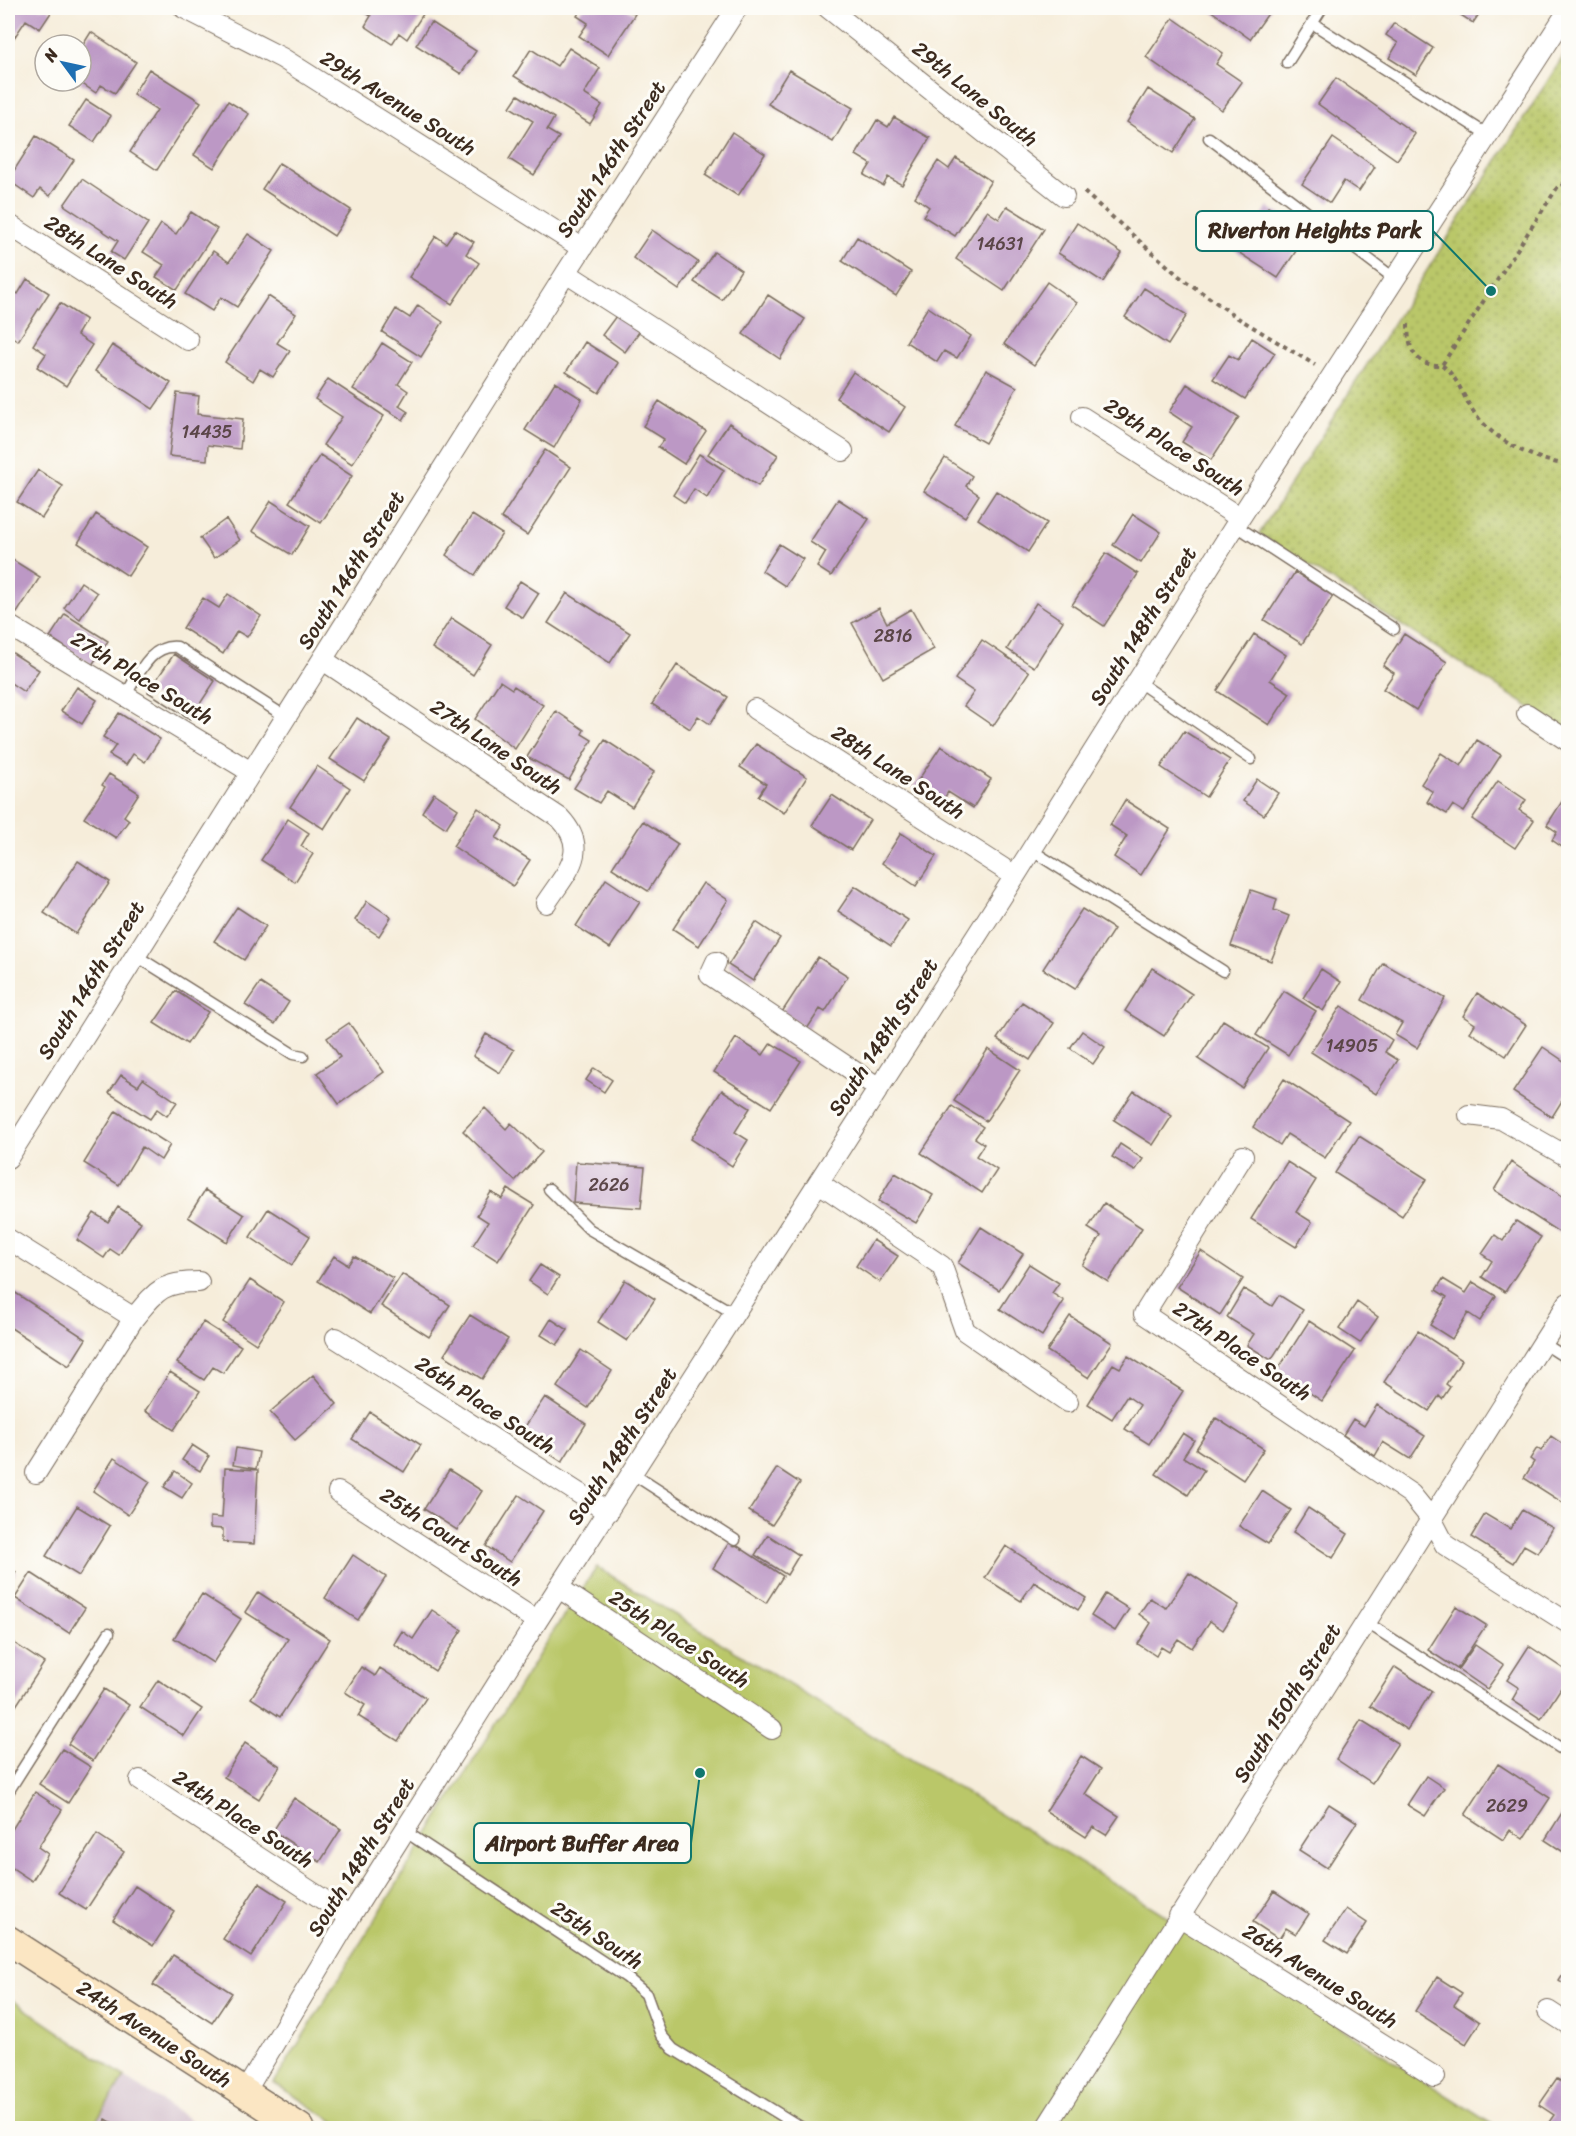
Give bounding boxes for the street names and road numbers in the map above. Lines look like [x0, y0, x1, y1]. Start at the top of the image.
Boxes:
street label: 29th Lane South [903, 31, 1047, 157]
street label: 29th Avenue South [312, 40, 484, 166]
street label: South 146th Street [546, 73, 676, 245]
street label: 28th Lane South [36, 204, 186, 320]
street label: 29th Place South [1096, 387, 1252, 507]
street label: South 146th Street [287, 483, 415, 657]
street label: South 148th Street [1079, 539, 1207, 713]
street label: 27th Place South [63, 620, 221, 736]
street label: 27th Lane South [422, 689, 570, 805]
street label: 28th Lane South [823, 714, 973, 830]
street label: South 146th Street [27, 893, 155, 1067]
street label: South 148th Street [817, 950, 949, 1124]
street label: 27th Place South [1165, 1290, 1319, 1412]
street label: 26th Place South [407, 1345, 563, 1465]
street label: South 148th Street [556, 1359, 688, 1533]
street label: 25th Court South [372, 1476, 530, 1598]
street label: 25th Place South [601, 1579, 757, 1699]
street label: South 150th Street [1223, 1616, 1351, 1790]
street label: 24th Place South [165, 1759, 321, 1879]
street label: South 148th Street [297, 1770, 425, 1944]
street label: 25th South [543, 1890, 651, 1980]
street label: 26th Avenue South [1235, 1913, 1405, 2039]
street label: 24th Avenue South [69, 1969, 239, 2099]

